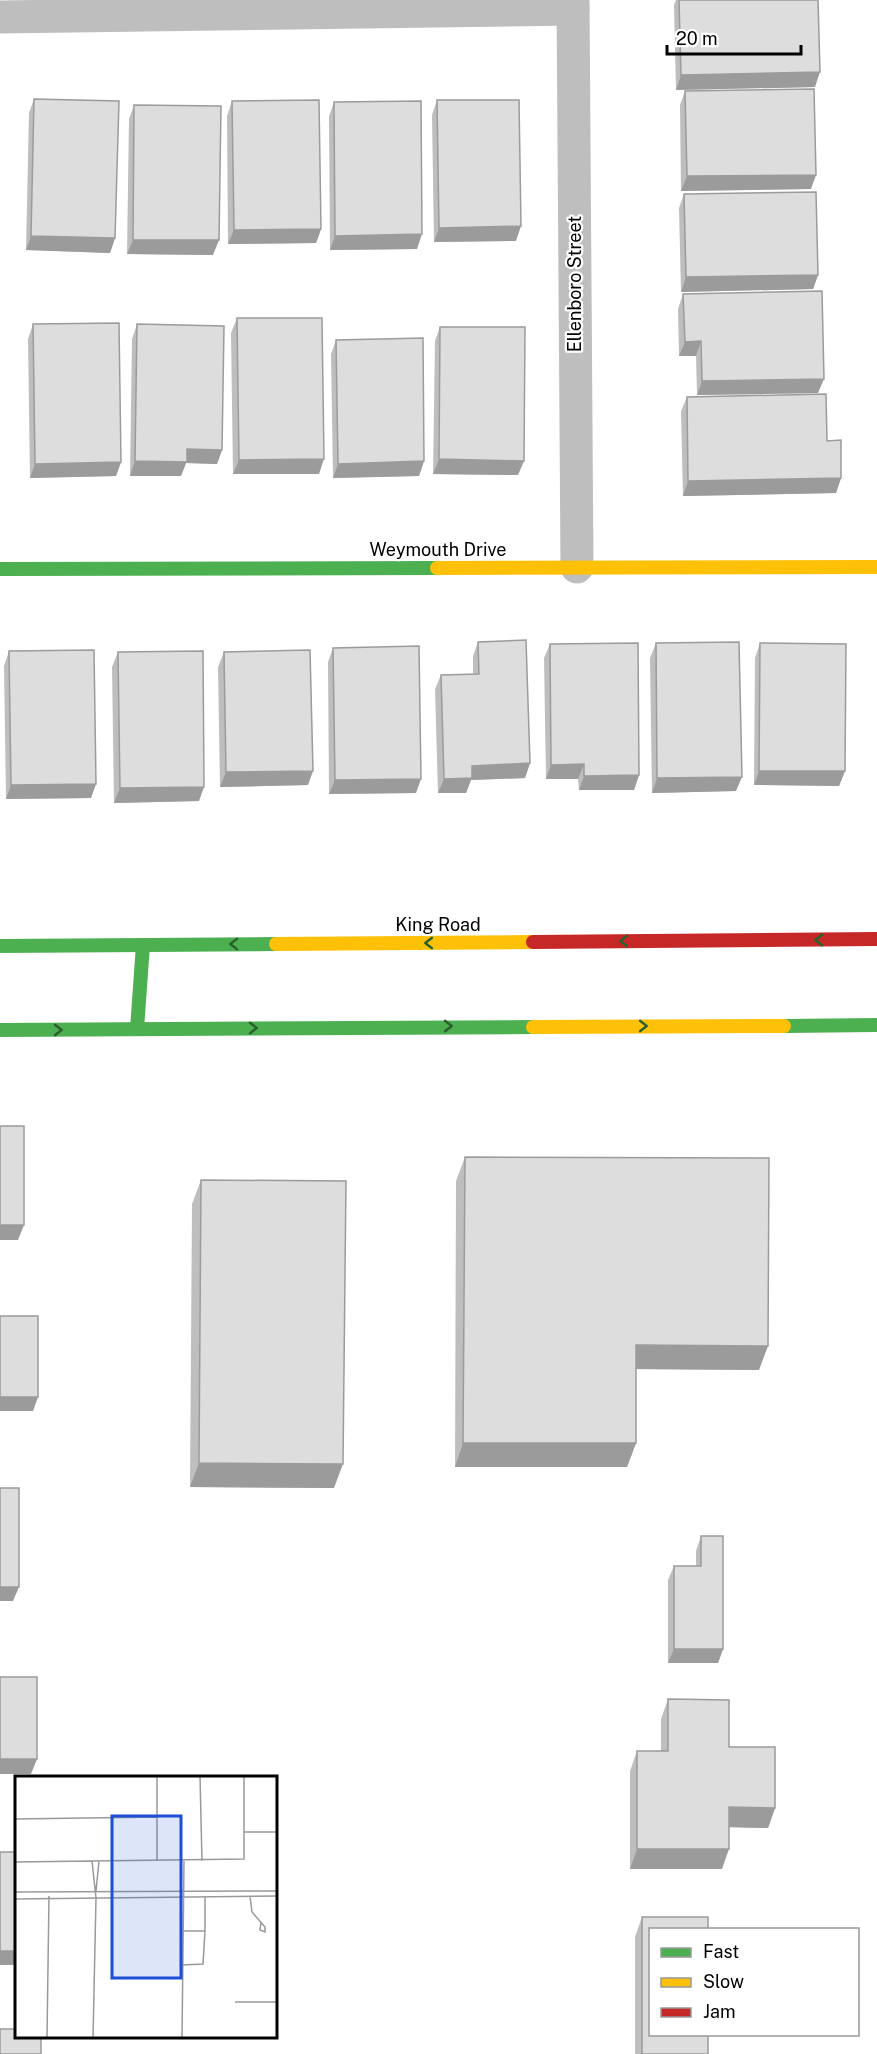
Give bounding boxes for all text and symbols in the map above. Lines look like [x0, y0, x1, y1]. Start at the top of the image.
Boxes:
scale bar [667, 18, 800, 56]
text: 20 m [676, 28, 718, 49]
street label: Ellenboro Street [564, 216, 585, 352]
street label: Weymouth Drive [369, 539, 507, 560]
street label: King Road [395, 914, 481, 935]
one-way arrow [814, 934, 823, 946]
one-way arrow [619, 935, 628, 947]
one-way arrow [424, 937, 433, 949]
one-way arrow [229, 938, 238, 950]
one-way arrow [444, 1020, 453, 1033]
one-way arrow [639, 1020, 648, 1032]
one-way arrow [249, 1022, 258, 1034]
one-way arrow [54, 1024, 63, 1036]
inset map [15, 1776, 278, 2039]
legend [649, 1928, 859, 2036]
text: Fast [703, 1941, 739, 1962]
text: Slow [703, 1971, 744, 1992]
text: Jam [703, 2001, 736, 2022]

